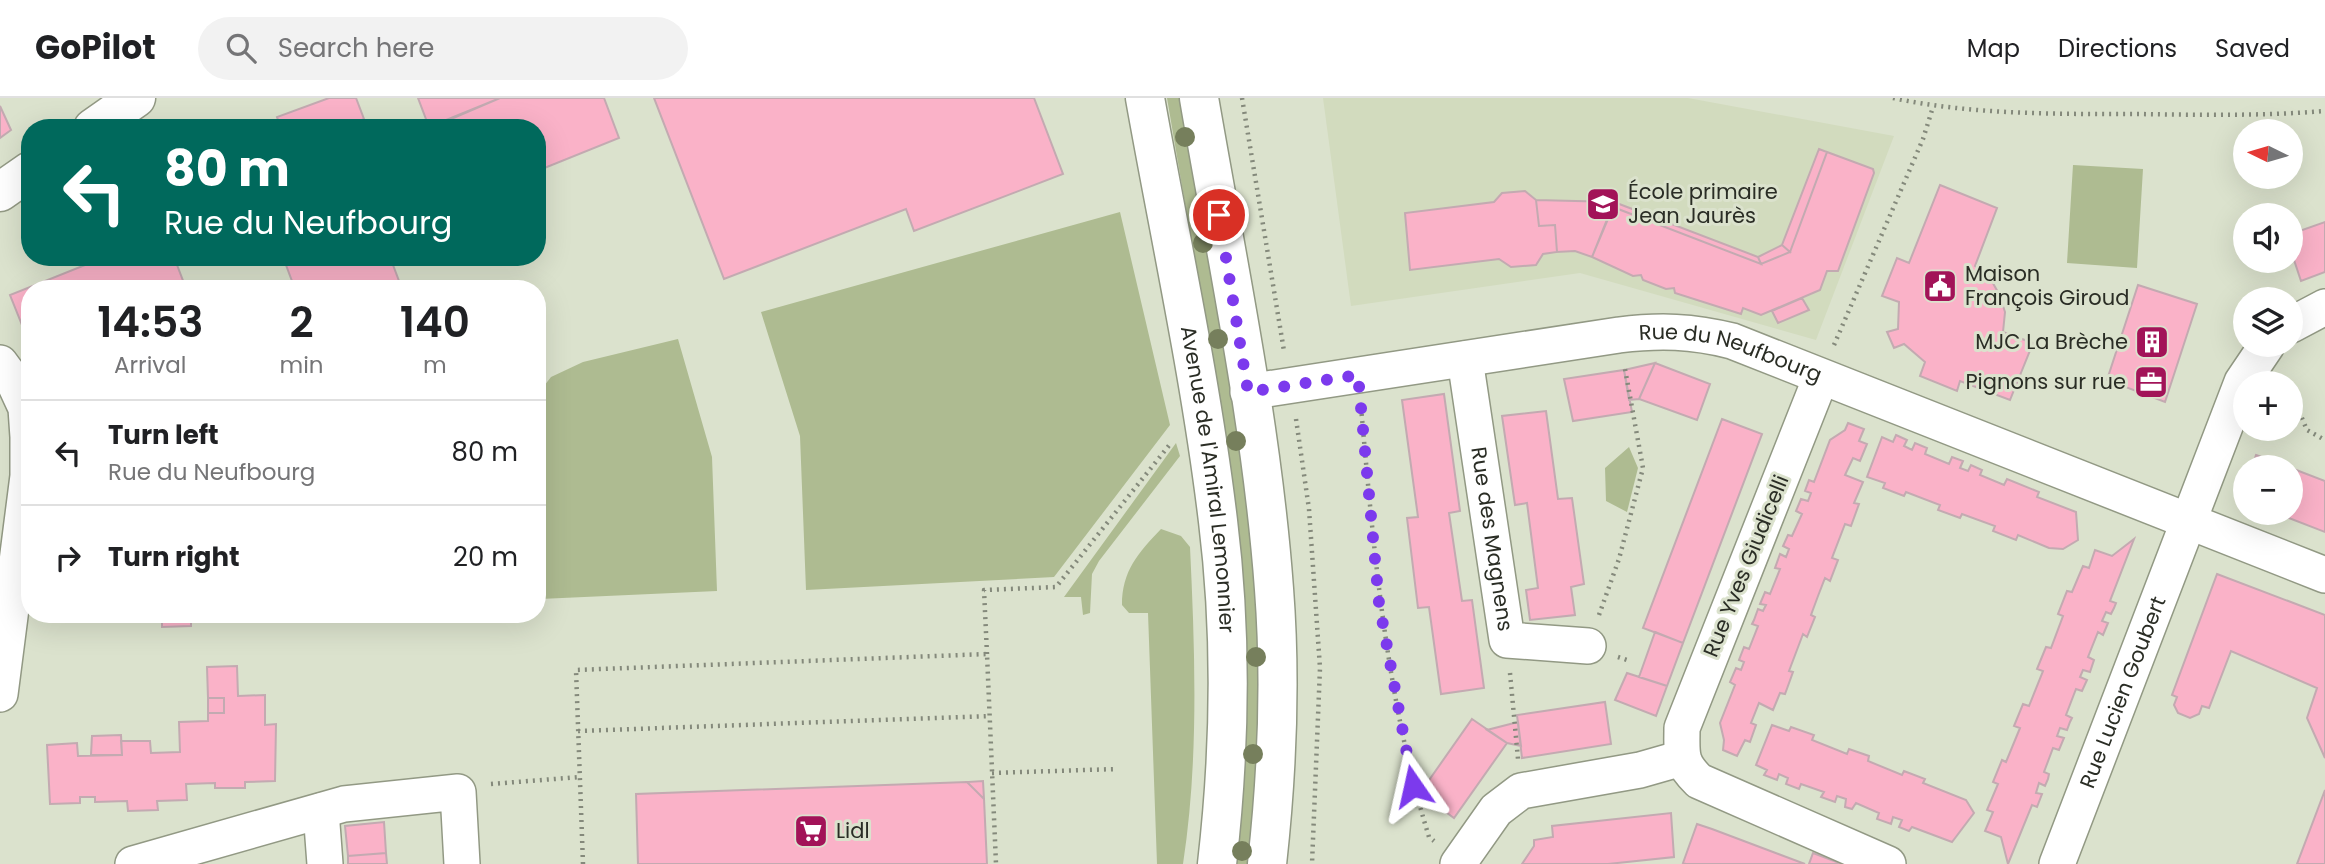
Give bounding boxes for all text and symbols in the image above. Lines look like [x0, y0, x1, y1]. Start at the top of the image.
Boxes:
search box [198, 17, 688, 80]
text: GoPilot [35, 24, 156, 71]
icon: search [222, 29, 260, 67]
text: Search here [278, 30, 434, 66]
text: Map [1967, 32, 2020, 65]
text: Directions [2058, 32, 2177, 65]
text: Saved [2215, 32, 2290, 65]
north arrow [2233, 119, 2303, 189]
map controls [2233, 119, 2303, 525]
text: 80 m [164, 135, 290, 203]
icon: left [49, 147, 140, 238]
place label: École primaire Jean Jaurès [1628, 177, 1778, 230]
pin [1189, 185, 1249, 245]
school or university icon: École primaire Jean Jaurès [1584, 185, 1622, 223]
icon: arrive [1200, 196, 1238, 234]
text: Rue du Neufbourg [164, 200, 452, 245]
button: sound [2233, 203, 2303, 273]
place label: Maison François Giroud [1965, 259, 2129, 312]
public building icon: Maison François Giroud [1921, 267, 1959, 305]
button: layers [2233, 287, 2303, 357]
text: 14:53 [97, 293, 203, 352]
text: 2 [289, 293, 314, 352]
text: 140 [400, 293, 470, 352]
street label: Rue du Neufbourg [1638, 317, 1826, 389]
street label: Avenue de l'Amiral Lemonnier [1174, 323, 1242, 634]
building icon: MJC La Brèche [2133, 323, 2171, 361]
place label: MJC La Brèche [1975, 327, 2128, 356]
text: Arrival [114, 349, 186, 381]
text: min [280, 349, 324, 381]
text: m [423, 349, 447, 381]
office icon: Pignons sur rue [2132, 363, 2170, 401]
place label: Pignons sur rue [1965, 367, 2126, 396]
button: + [2233, 371, 2303, 441]
text: Turn left [108, 417, 219, 453]
icon: left [49, 434, 87, 472]
text: 80 m [452, 434, 518, 470]
street label: Rue des Magnens [1464, 445, 1520, 633]
button: − [2233, 455, 2303, 525]
text: Rue du Neufbourg [108, 456, 315, 488]
street label: Rue Yves Giudicelli [1696, 470, 1795, 661]
icon: right [49, 539, 87, 577]
text: Turn right [108, 539, 240, 575]
text: 20 m [453, 539, 518, 575]
street label: Rue Lucien Goubert [2072, 592, 2172, 792]
position arrow [1376, 749, 1450, 823]
supermarket icon: Lidl [792, 812, 830, 850]
place label: Lidl [836, 816, 870, 845]

